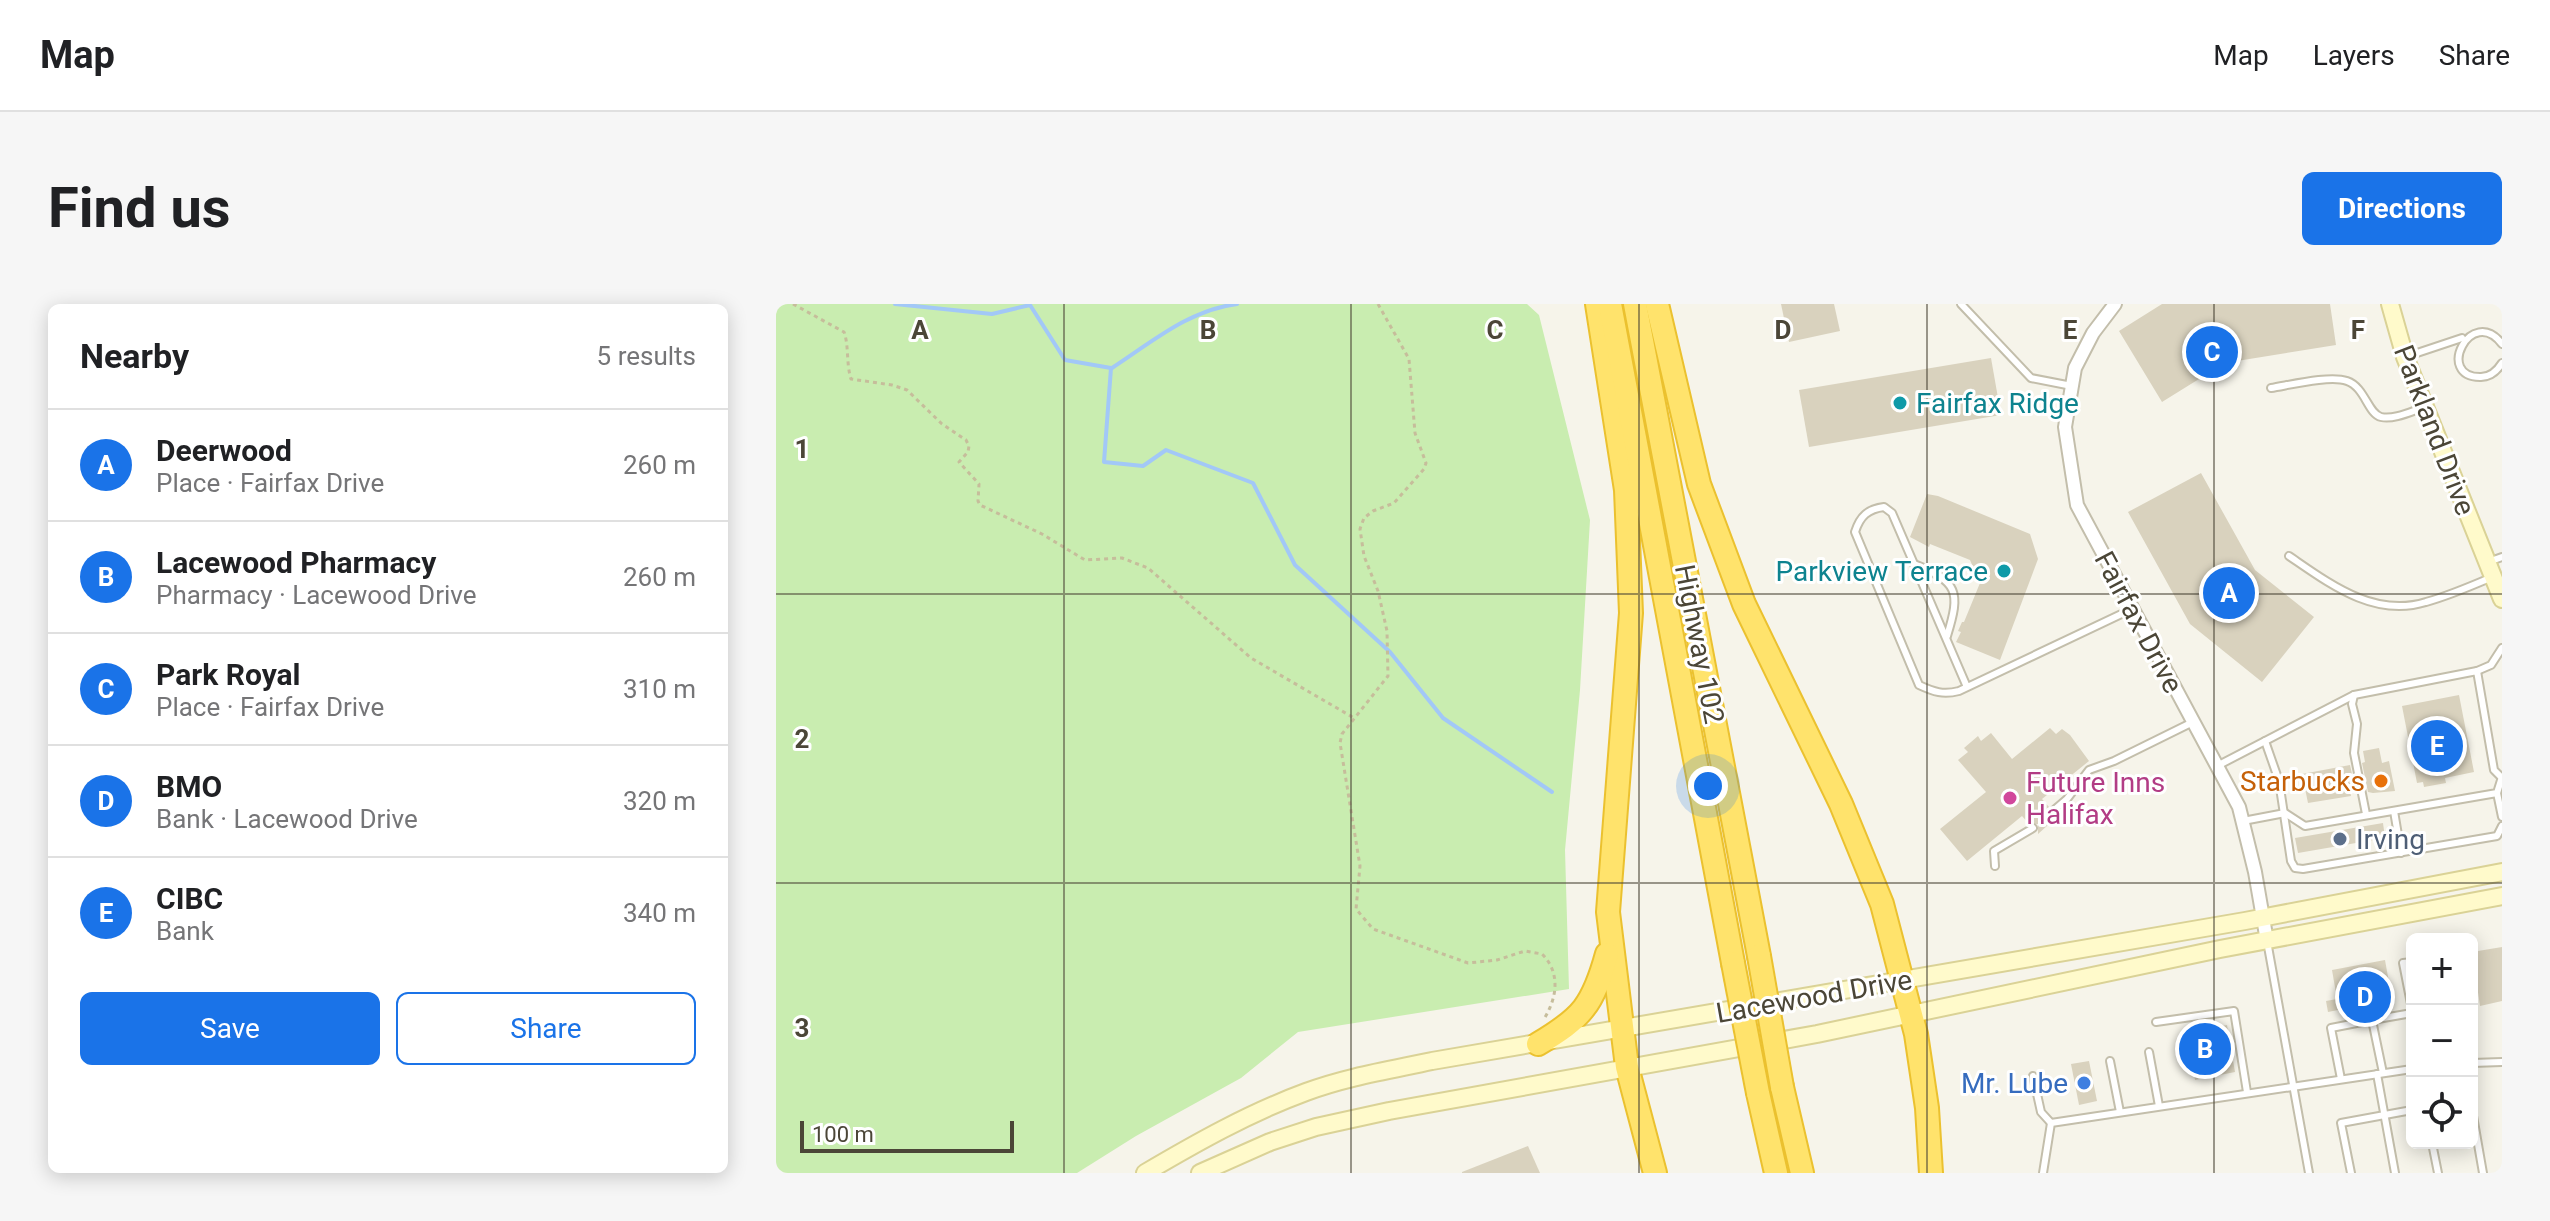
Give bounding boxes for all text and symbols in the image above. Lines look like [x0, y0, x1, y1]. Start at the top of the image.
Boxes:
text: Map [40, 33, 115, 77]
text: Map [2213, 39, 2269, 72]
text: Layers [2313, 39, 2395, 72]
text: Share [2439, 39, 2510, 72]
button: Directions [2302, 172, 2502, 245]
text: Find us [48, 175, 231, 241]
text: A [911, 315, 929, 345]
text: B [1200, 315, 1216, 345]
text: C [1486, 315, 1504, 345]
text: D [1775, 315, 1791, 345]
text: E [2063, 315, 2078, 345]
text: F [2351, 315, 2365, 345]
pin: C [2186, 322, 2238, 382]
text: Nearby [80, 336, 189, 376]
street label: Parkland Drive [2387, 340, 2482, 520]
text: 5 results [597, 341, 696, 371]
place label: Fairfax Ridge [1916, 387, 2079, 420]
marker: Fairfax Ridge [1891, 394, 1909, 412]
text: Deerwood [156, 433, 292, 468]
text: 1 [795, 434, 809, 464]
text: A [97, 450, 115, 480]
text: 260 m [623, 450, 696, 480]
text: Place · Fairfax Drive [156, 468, 384, 498]
text: Lacewood Pharmacy [156, 545, 436, 580]
street label: Fairfax Drive [2087, 546, 2190, 699]
place label: Parkview Terrace [1776, 555, 1988, 588]
text: B [98, 562, 114, 592]
text: 260 m [623, 562, 696, 592]
street label: Highway 102 [1668, 562, 1731, 726]
marker: Parkview Terrace [1995, 562, 2013, 580]
pin: A [2203, 563, 2255, 623]
text: Pharmacy · Lacewood Drive [156, 580, 476, 610]
text: Park Royal [156, 657, 301, 692]
text: C [97, 674, 115, 704]
text: 310 m [623, 674, 696, 704]
text: Place · Fairfax Drive [156, 692, 384, 722]
pin: E [2411, 716, 2463, 776]
text: 2 [795, 724, 809, 754]
place label: Starbucks [2240, 765, 2365, 798]
your location [1688, 766, 1728, 806]
place label: Future Inns Halifax [2026, 766, 2165, 831]
text: BMO [156, 769, 222, 804]
marker: Starbucks [2372, 772, 2390, 790]
text: D [98, 786, 114, 816]
text: 320 m [623, 786, 696, 816]
marker: Future Inns Halifax [2001, 789, 2019, 807]
text: Bank · Lacewood Drive [156, 804, 418, 834]
place label: Irving [2356, 823, 2425, 856]
marker: Irving [2331, 830, 2349, 848]
text: CIBC [156, 881, 223, 916]
text: E [99, 898, 113, 928]
text: 340 m [623, 898, 696, 928]
text: Bank [156, 916, 214, 946]
map controls [2406, 933, 2478, 1149]
button: + [2406, 933, 2478, 1005]
street label: Lacewood Drive [1714, 963, 1915, 1030]
pin: D [2339, 967, 2391, 1027]
button: Save [80, 992, 380, 1065]
button: Share [396, 992, 696, 1065]
button: − [2406, 1005, 2478, 1077]
text: 3 [795, 1013, 809, 1043]
pin: B [2179, 1019, 2231, 1079]
place label: Mr. Lube [1961, 1067, 2068, 1100]
marker: Mr. Lube [2075, 1074, 2093, 1092]
button: locate [2406, 1077, 2478, 1149]
scale bar [800, 1117, 1014, 1153]
text: 100 m [812, 1122, 874, 1147]

